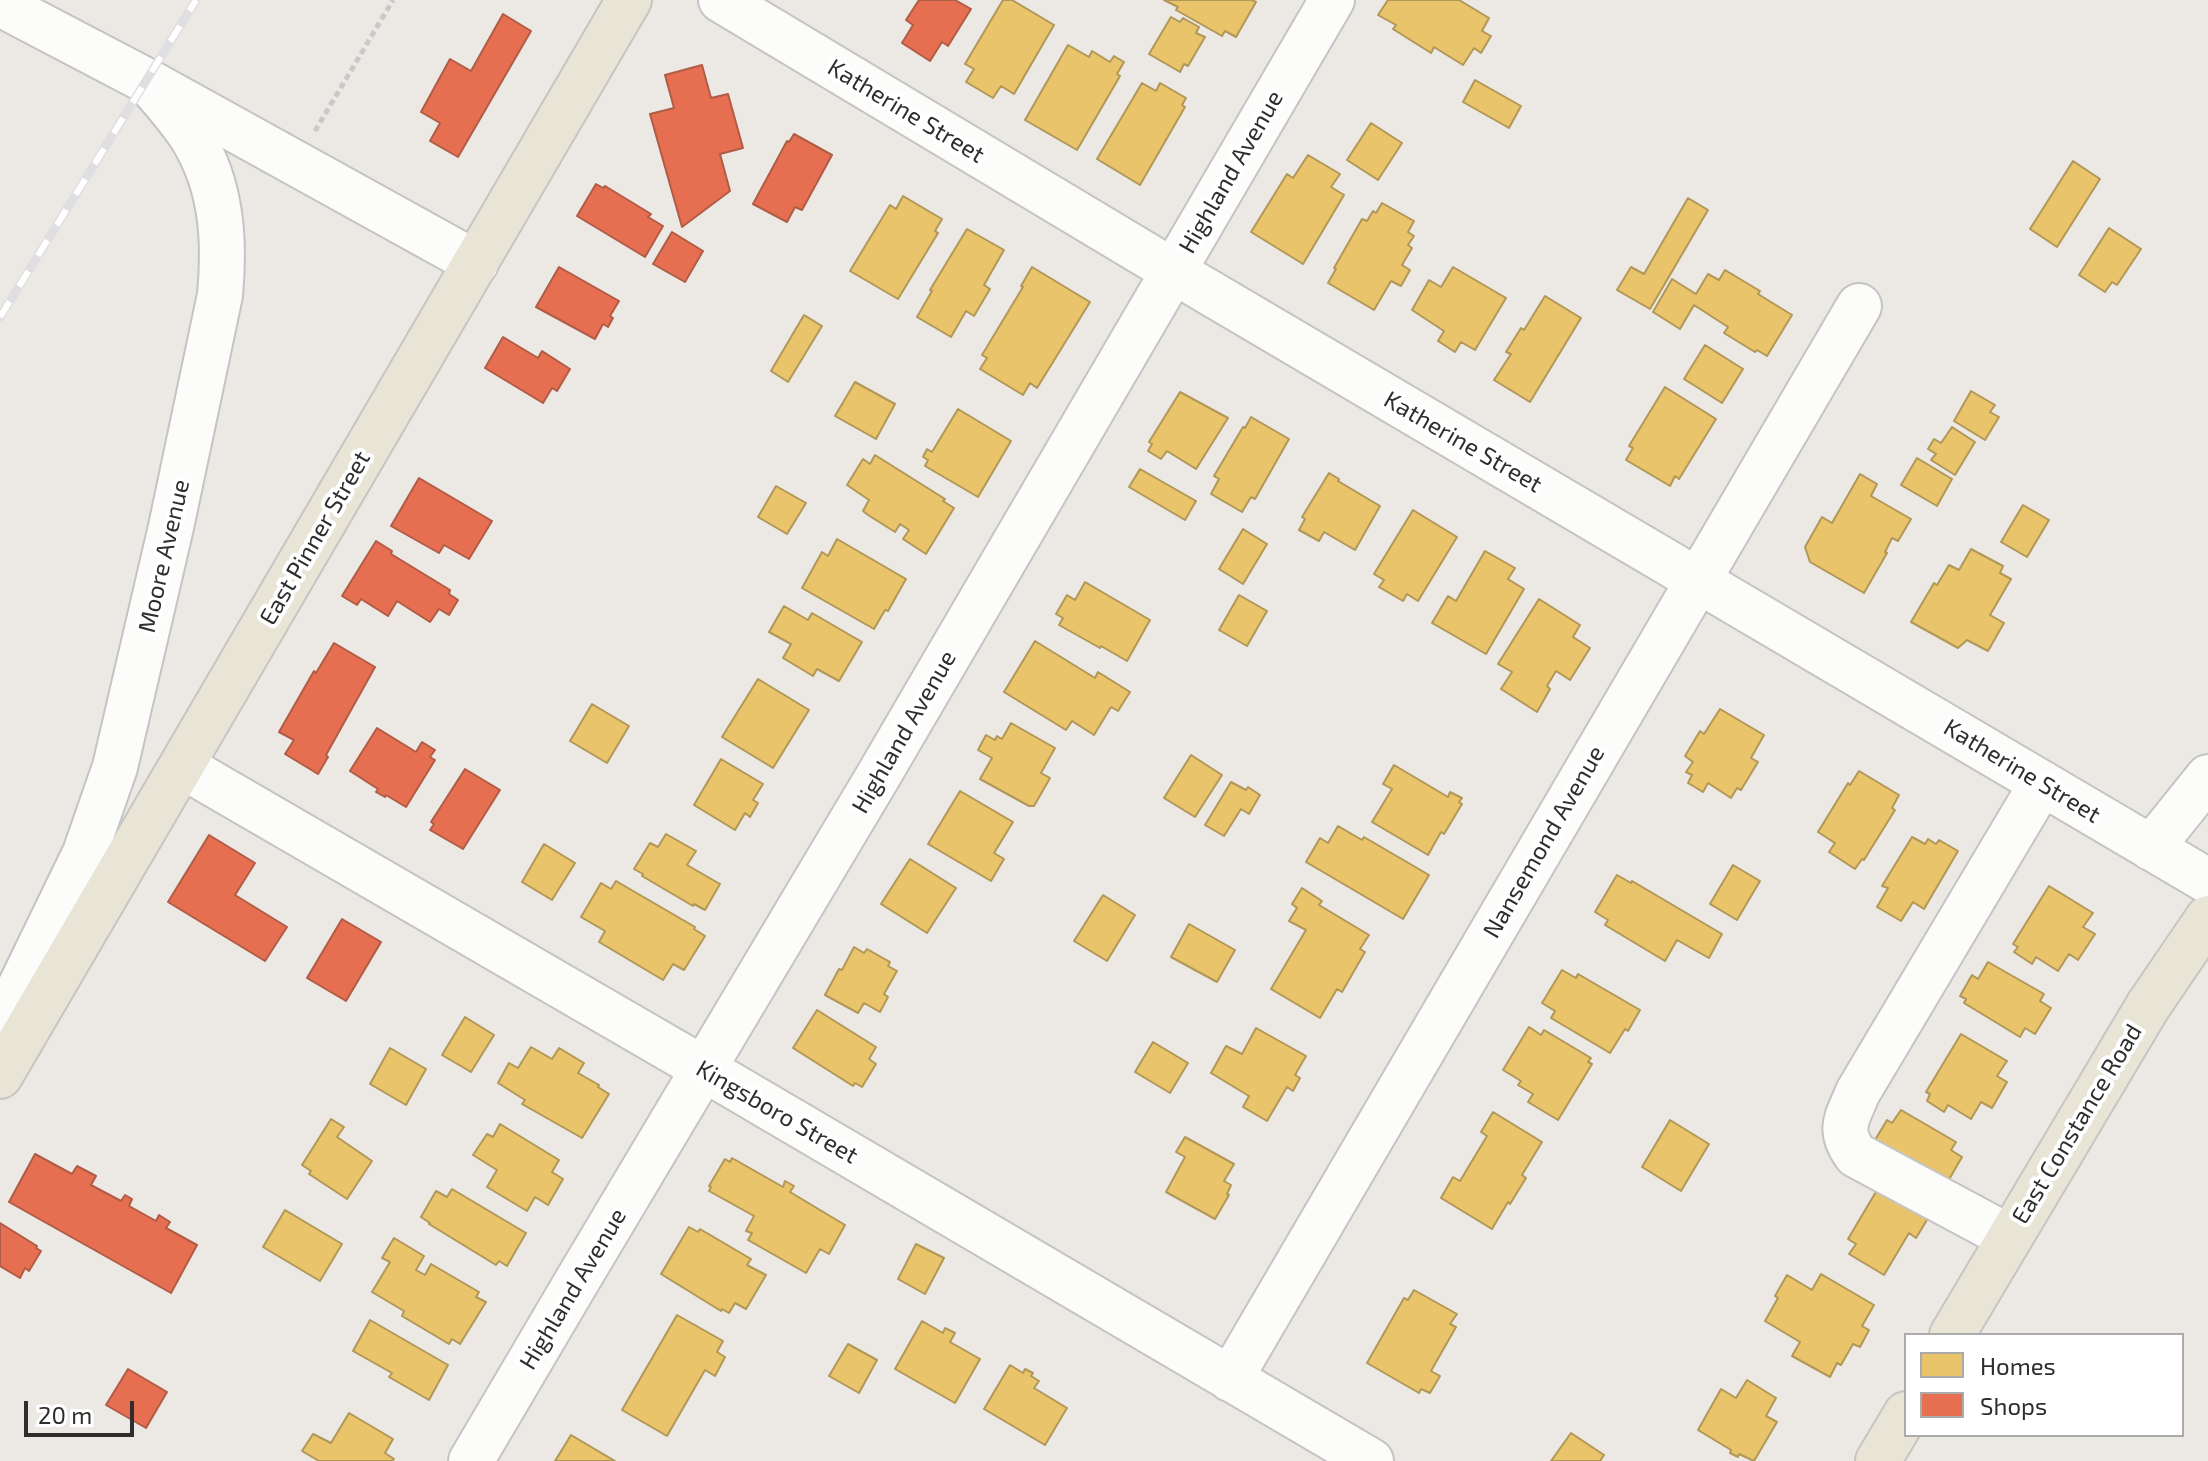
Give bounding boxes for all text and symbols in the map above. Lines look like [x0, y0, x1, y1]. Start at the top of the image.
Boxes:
street label: Katherine Street [822, 53, 990, 169]
street label: Highland Avenue [1173, 86, 1289, 258]
street label: Katherine Street [1379, 385, 1547, 499]
street label: East Pinner Street [254, 446, 376, 630]
street label: Moore Avenue [132, 477, 196, 635]
street label: Highland Avenue [846, 646, 962, 818]
street label: Katherine Street [1938, 713, 2106, 829]
street label: Nansemond Avenue [1477, 741, 1611, 943]
street label: East Constance Road [2006, 1019, 2148, 1229]
street label: Kingsboro Street [691, 1054, 863, 1170]
street label: Highland Avenue [514, 1203, 632, 1375]
legend [1904, 1333, 2184, 1437]
text: Homes [1980, 1351, 2056, 1380]
scale bar [28, 1385, 138, 1435]
text: Shops [1980, 1391, 2047, 1420]
text: 20 m [38, 1400, 92, 1429]

